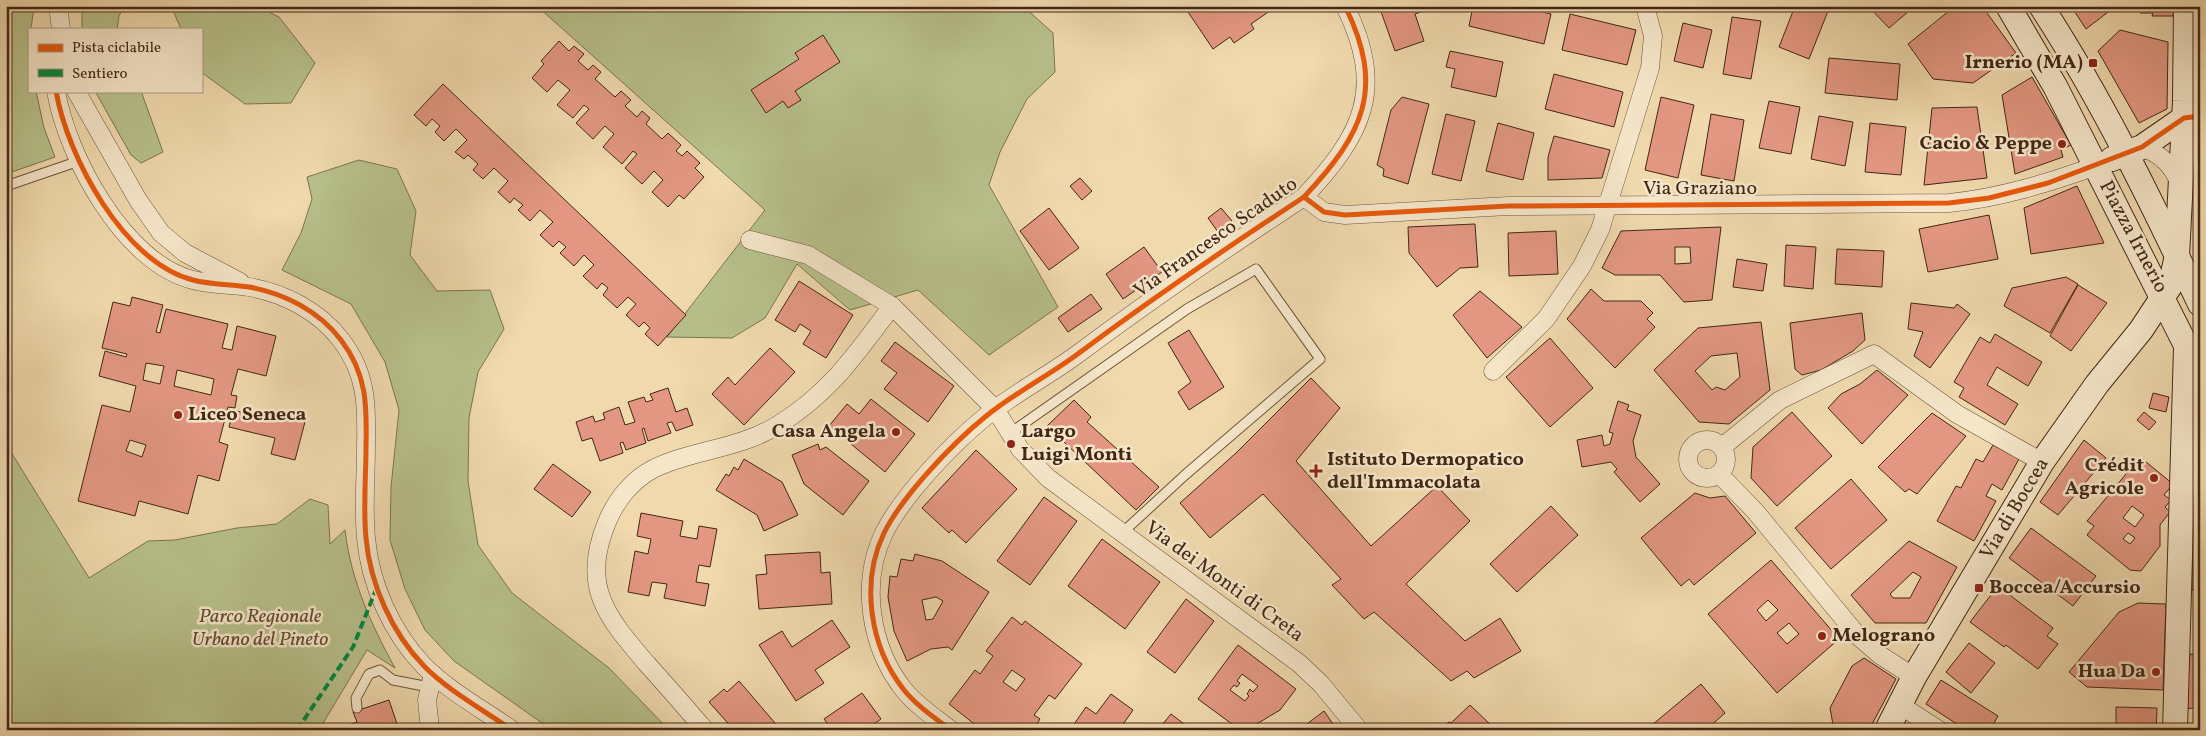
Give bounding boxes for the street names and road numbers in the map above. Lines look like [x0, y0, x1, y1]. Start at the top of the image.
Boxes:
street label: Via Francesco Scaduto [1128, 171, 1304, 305]
street label: Via Graziano [1643, 175, 1757, 203]
street label: Piazza Irnerio [2092, 176, 2174, 298]
street label: Via di Boccea [1974, 453, 2056, 565]
street label: Via dei Monti di Creta [1139, 515, 1309, 649]

